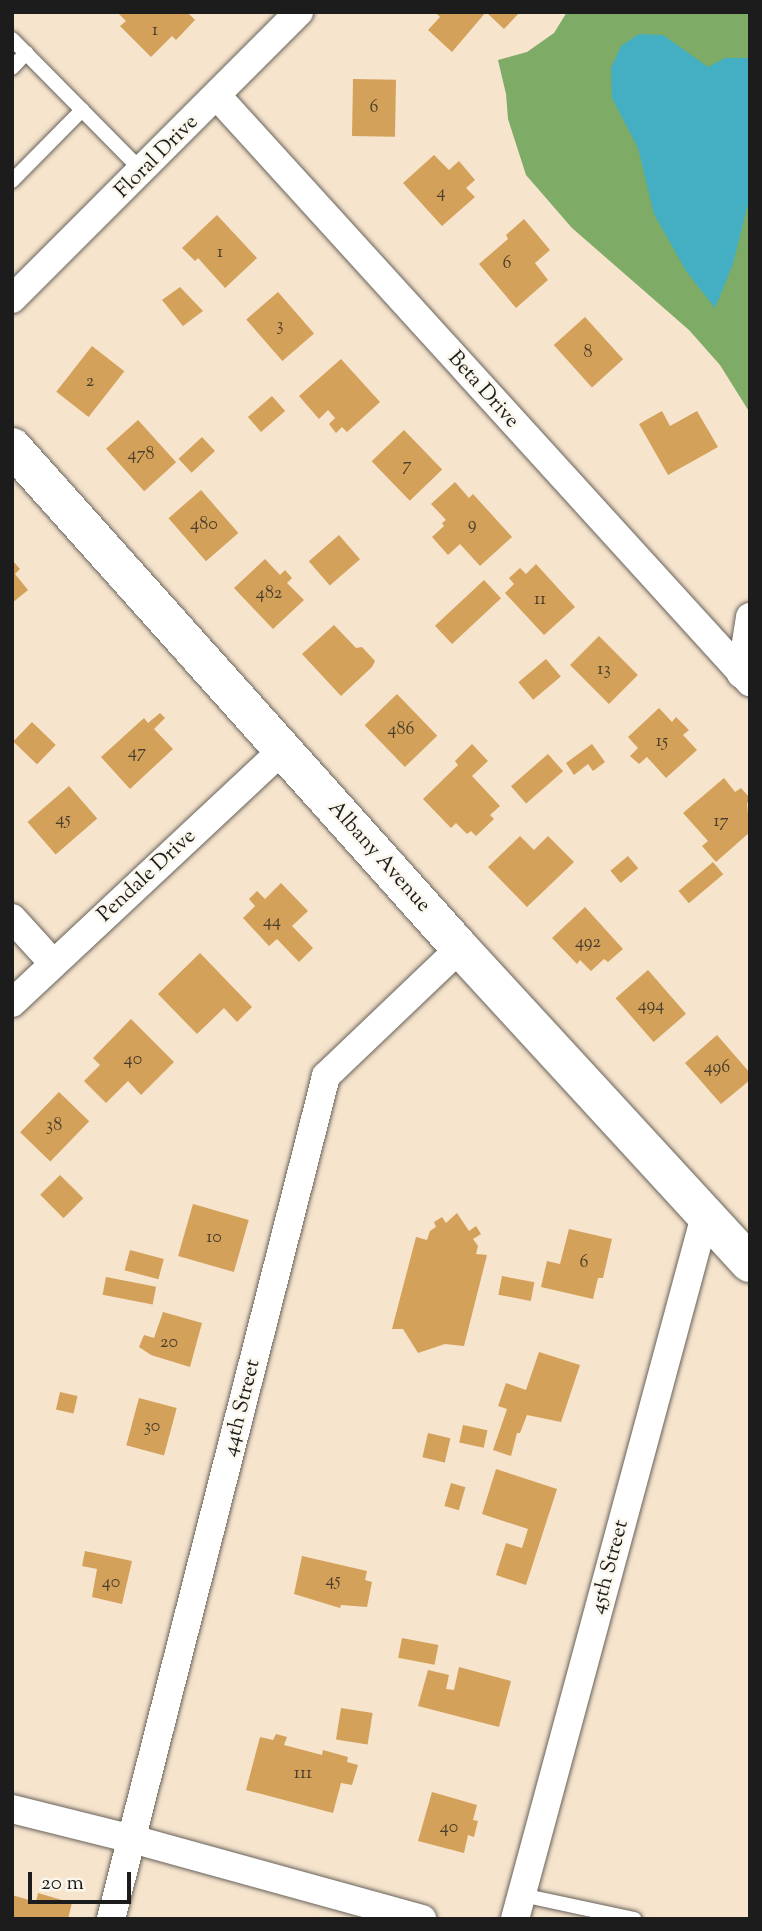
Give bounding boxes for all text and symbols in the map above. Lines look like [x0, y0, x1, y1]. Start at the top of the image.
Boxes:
house number: 1 [152, 20, 158, 42]
house number: 6 [370, 97, 378, 119]
street label: Floral Drive [110, 110, 204, 204]
house number: 4 [436, 182, 446, 204]
house number: 1 [217, 242, 223, 264]
house number: 6 [503, 253, 511, 275]
house number: 3 [276, 315, 284, 337]
house number: 8 [584, 342, 592, 364]
street label: Beta Drive [442, 346, 524, 434]
house number: 2 [86, 371, 94, 393]
house number: 478 [127, 444, 155, 466]
house number: 7 [402, 455, 412, 477]
house number: 480 [190, 514, 218, 536]
house number: 9 [468, 514, 476, 536]
house number: 482 [256, 583, 282, 605]
house number: 11 [534, 589, 546, 611]
house number: 13 [597, 659, 611, 681]
house number: 486 [387, 719, 415, 741]
house number: 15 [656, 731, 668, 753]
house number: 47 [128, 742, 146, 764]
street label: Albany Avenue [322, 796, 436, 918]
house number: 45 [55, 809, 71, 831]
house number: 17 [713, 811, 729, 833]
street label: Pendale Drive [93, 824, 201, 928]
house number: 44 [263, 911, 281, 933]
house number: 492 [575, 932, 601, 954]
house number: 494 [638, 995, 664, 1017]
house number: 40 [124, 1049, 142, 1071]
house number: 496 [704, 1057, 730, 1079]
house number: 38 [46, 1115, 62, 1137]
house number: 10 [206, 1227, 222, 1249]
house number: 6 [580, 1252, 588, 1274]
house number: 20 [160, 1332, 178, 1354]
street label: 44th Street [218, 1357, 266, 1459]
house number: 30 [144, 1416, 160, 1438]
street label: 45th Street [585, 1517, 635, 1617]
house number: 45 [325, 1570, 341, 1592]
house number: 40 [102, 1572, 120, 1594]
house number: 111 [294, 1763, 312, 1785]
house number: 40 [440, 1817, 458, 1839]
scale bar [32, 1857, 135, 1901]
text: 20 m [41, 1869, 84, 1899]

